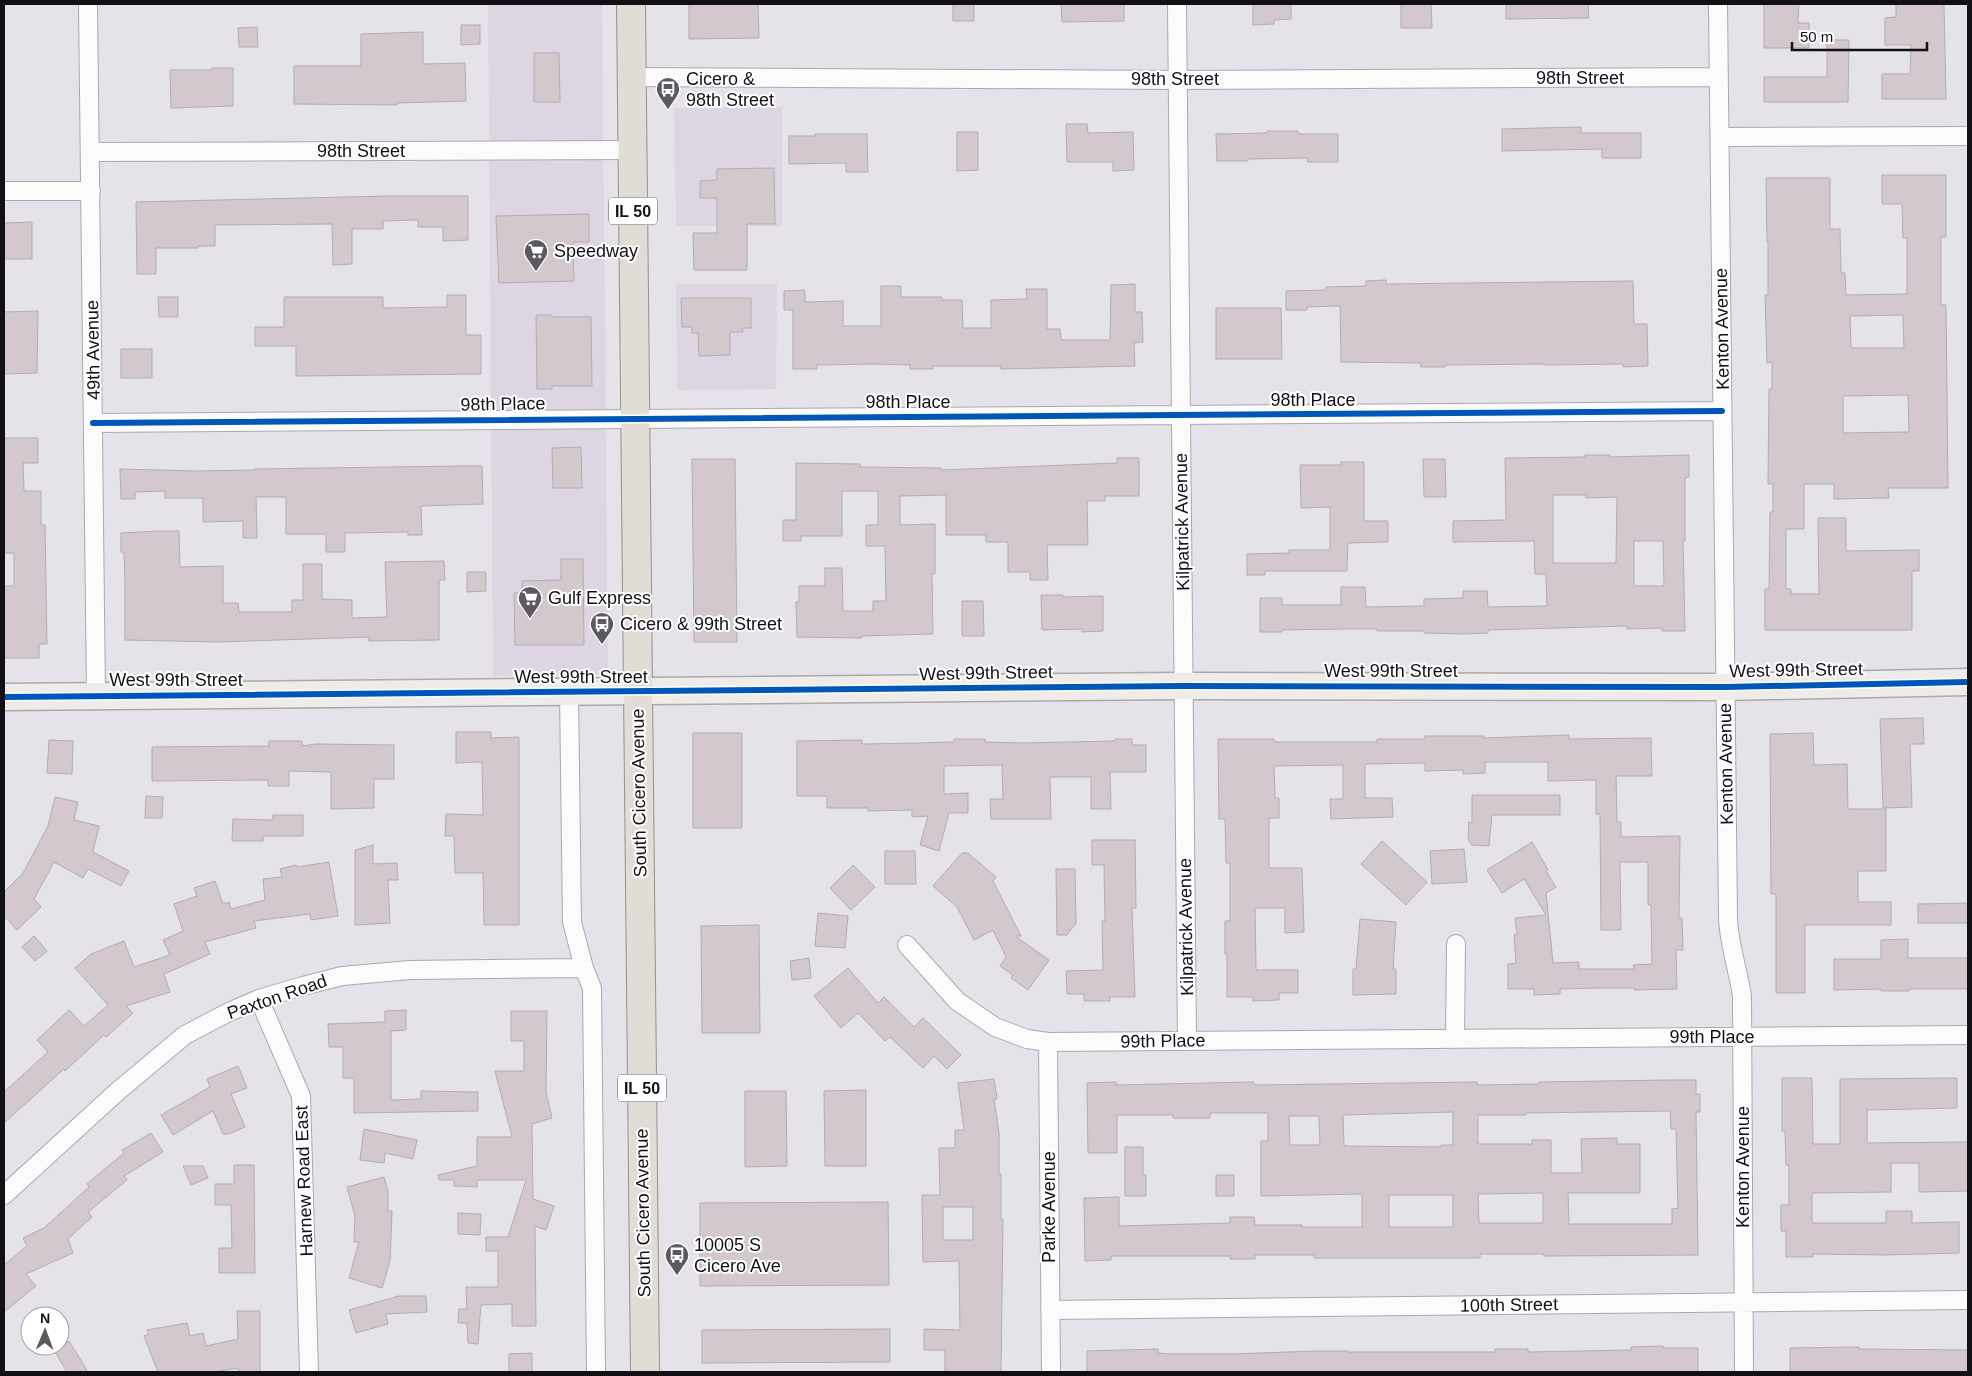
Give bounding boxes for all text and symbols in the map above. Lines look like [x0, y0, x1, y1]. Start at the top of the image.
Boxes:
scale bar [1792, 20, 1927, 52]
text: 50 m [1800, 28, 1833, 45]
street label: 98th Street [1536, 68, 1624, 88]
place label: Cicero & 98th Street [686, 69, 774, 110]
street label: 98th Street [1131, 69, 1219, 89]
bus stop icon: Cicero & 98th Street [655, 76, 681, 110]
street label: 98th Street [317, 141, 405, 161]
road number: IL 50 [609, 198, 657, 225]
supermarket icon: Speedway [523, 238, 549, 272]
place label: Speedway [554, 241, 638, 261]
street label: Kenton Avenue [1711, 268, 1733, 390]
street label: 49th Avenue [82, 300, 104, 400]
street label: 98th Place [1270, 390, 1356, 410]
street label: 98th Place [865, 392, 951, 412]
street label: 98th Place [460, 393, 546, 415]
street label: Kilpatrick Avenue [1171, 453, 1193, 591]
supermarket icon: Gulf Express [517, 585, 543, 619]
place label: Gulf Express [548, 588, 651, 608]
bus stop icon: Cicero & 99th Street [589, 611, 615, 645]
place label: Cicero & 99th Street [620, 614, 782, 634]
street label: West 99th Street [1729, 659, 1863, 681]
street label: West 99th Street [1324, 661, 1458, 681]
street label: West 99th Street [919, 662, 1053, 684]
street label: West 99th Street [514, 667, 648, 687]
street label: West 99th Street [109, 670, 243, 690]
street label: Kenton Avenue [1715, 703, 1737, 825]
street label: South Cicero Avenue [628, 708, 650, 878]
street label: Kilpatrick Avenue [1175, 858, 1197, 996]
street label: Paxton Road [225, 971, 329, 1023]
street label: 99th Place [1669, 1027, 1755, 1047]
street label: 99th Place [1120, 1030, 1206, 1052]
road number: IL 50 [618, 1074, 666, 1102]
street label: Harnew Road East [291, 1105, 317, 1257]
street label: Kenton Avenue [1733, 1106, 1753, 1228]
street label: South Cicero Avenue [632, 1128, 654, 1298]
street label: Parke Avenue [1039, 1151, 1059, 1263]
place label: 10005 S Cicero Ave [694, 1235, 781, 1276]
bus stop icon: 10005 S Cicero Ave [664, 1242, 690, 1276]
street label: 100th Street [1460, 1294, 1558, 1316]
north arrow [20, 1306, 70, 1356]
text: N [40, 1310, 50, 1326]

